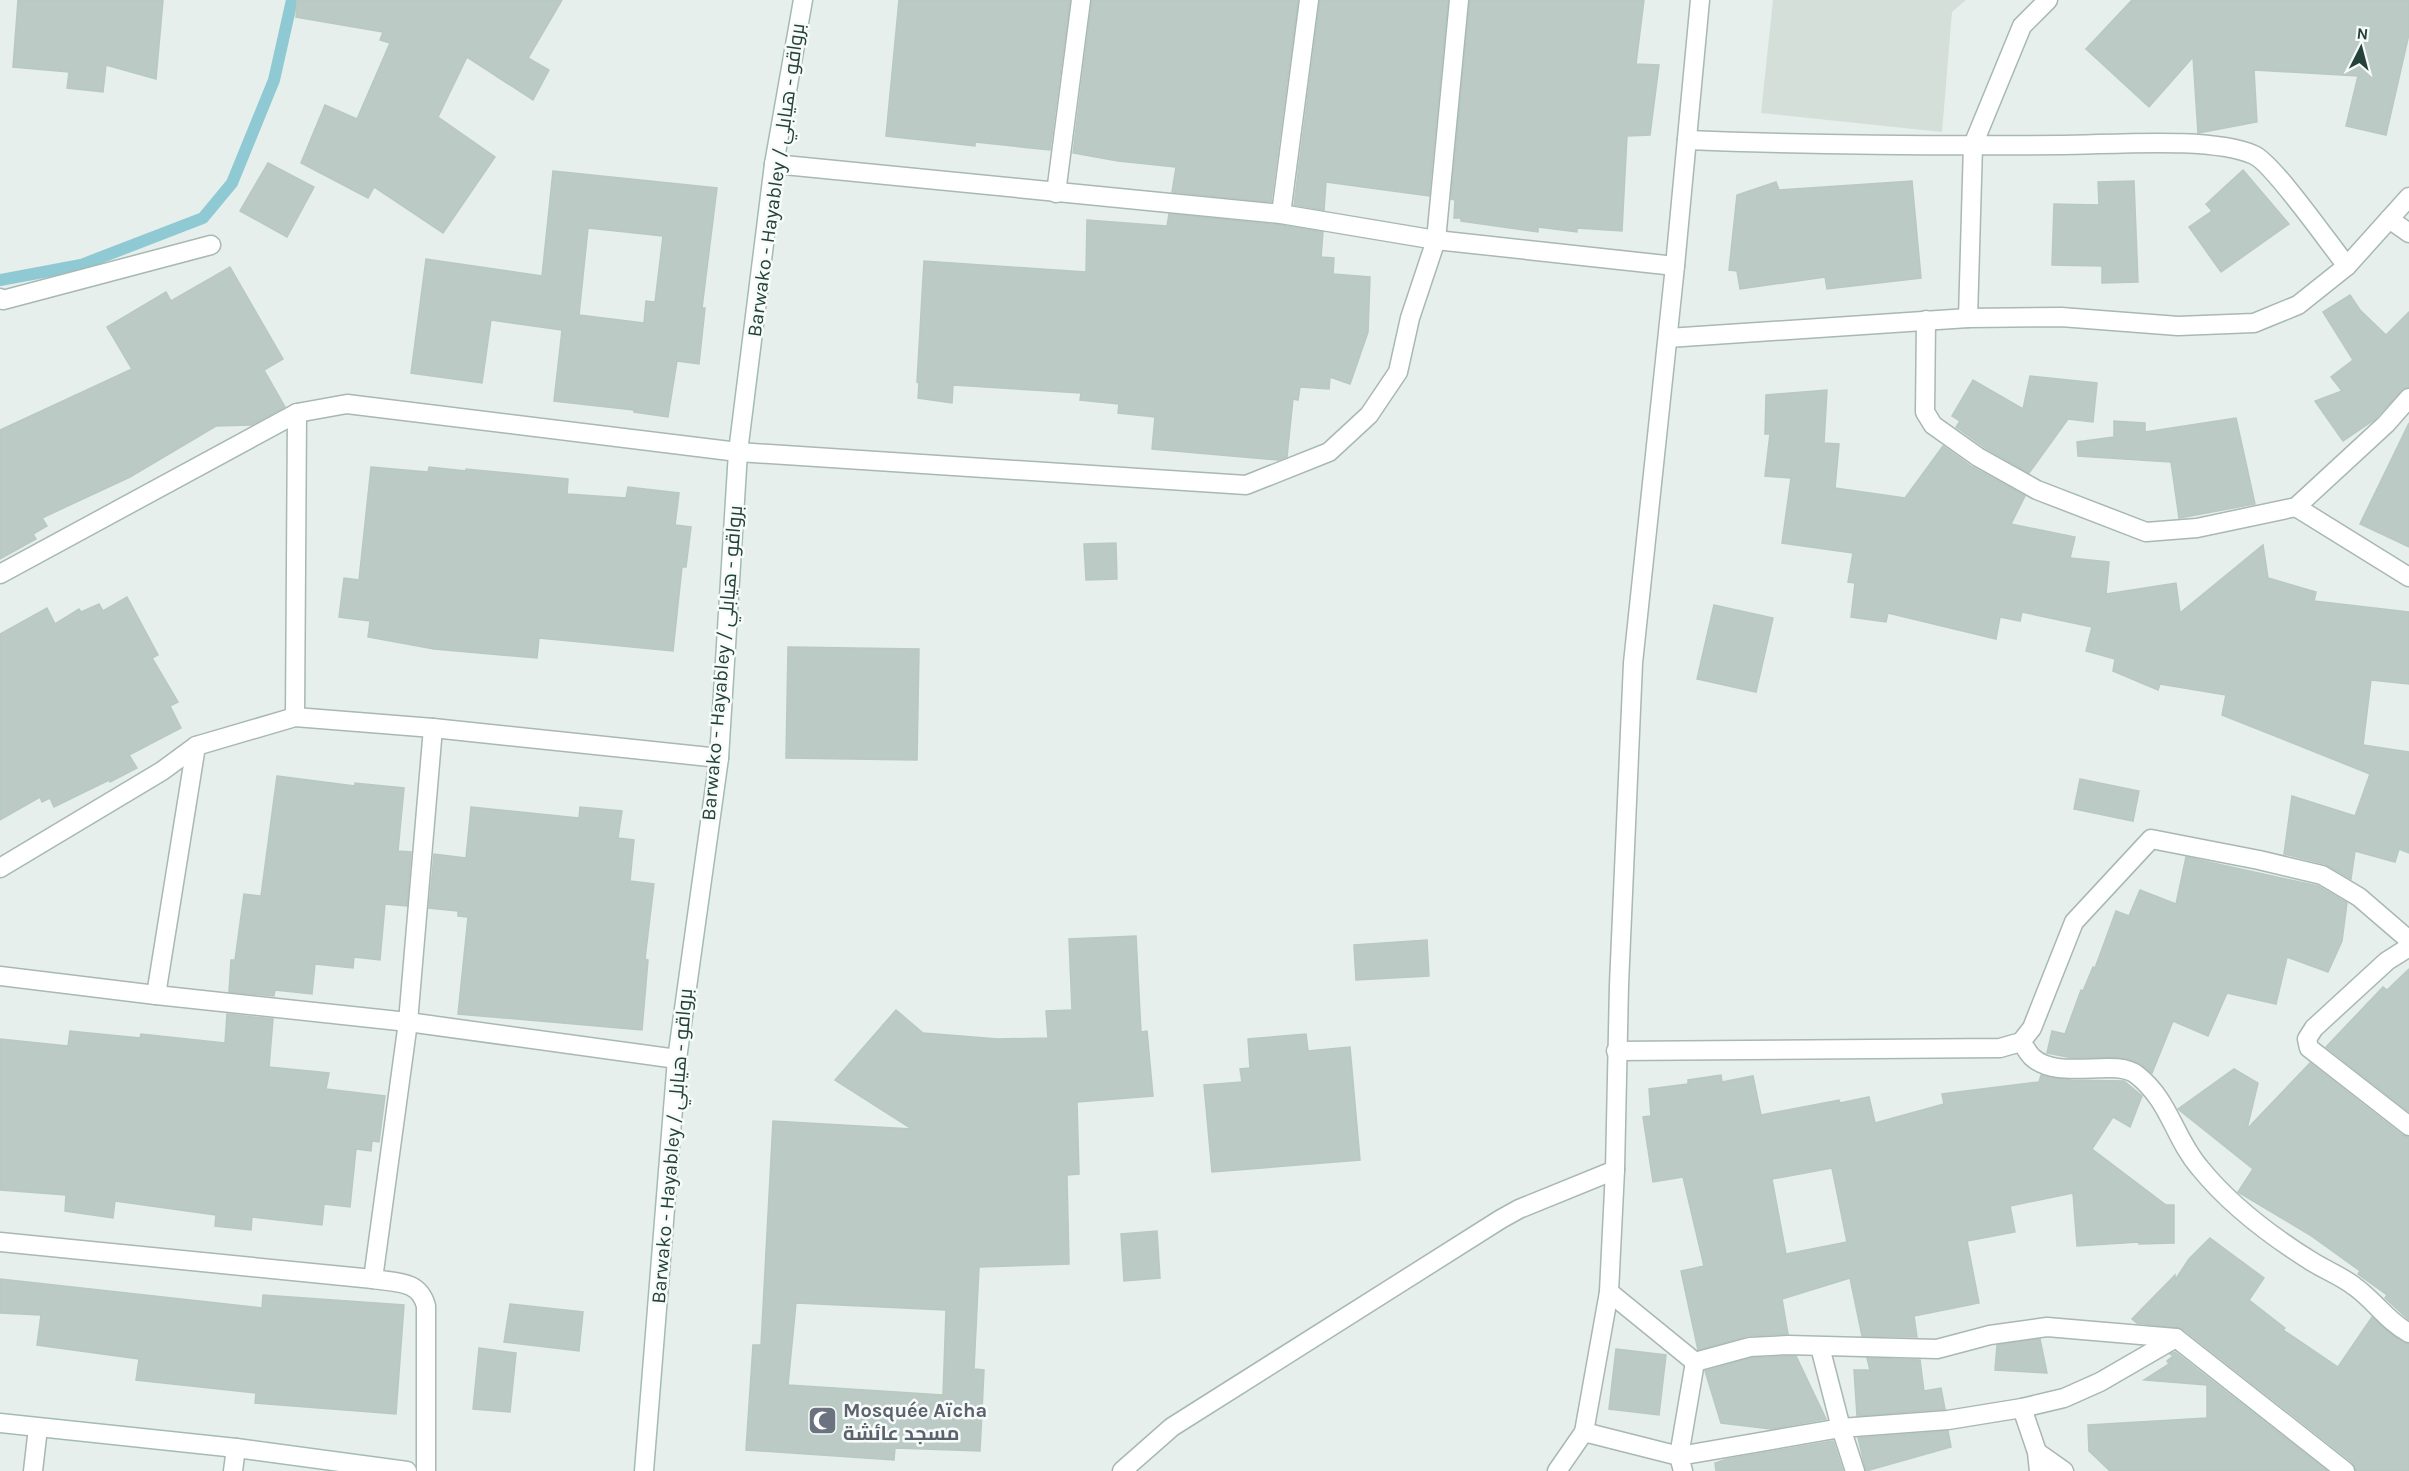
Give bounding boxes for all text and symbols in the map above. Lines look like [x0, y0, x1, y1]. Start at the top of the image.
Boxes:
north arrow [2331, 18, 2391, 78]
street label: Barwako - Hayabley / برواقو - هيابلي [743, 22, 813, 339]
text: N [2356, 24, 2369, 44]
street label: Barwako - Hayabley / برواقو - هيابلي [697, 504, 751, 822]
street label: Barwako - Hayabley / برواقو - هيابلي [647, 987, 701, 1305]
place label: Mosquée Aïcha مسجد عائشة [843, 1399, 987, 1445]
mosque icon: Mosquée Aïcha مسجد عائشة [806, 1405, 838, 1437]

